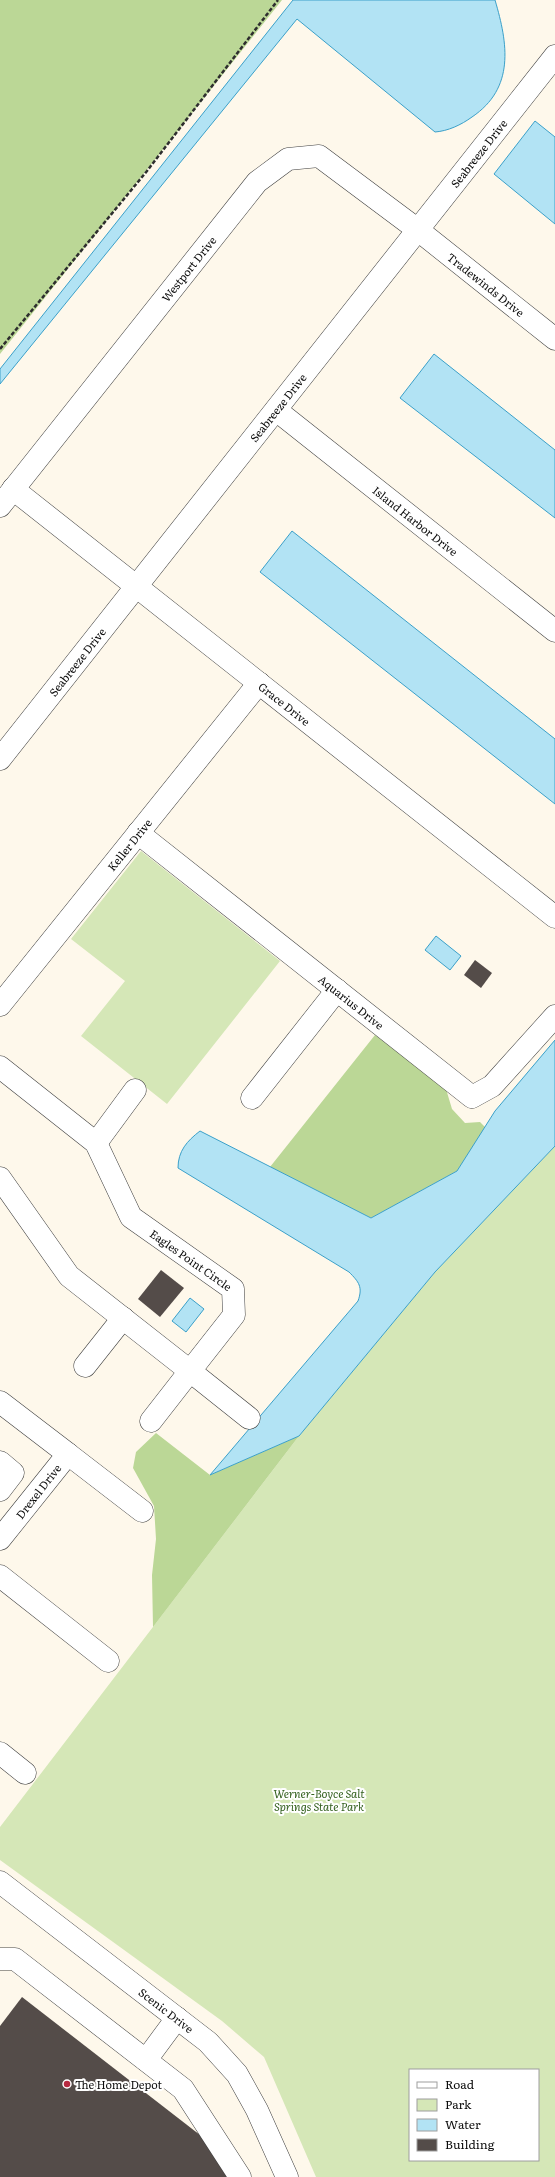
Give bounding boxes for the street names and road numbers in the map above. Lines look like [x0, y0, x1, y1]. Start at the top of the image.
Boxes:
street label: Seabreeze Drive [446, 115, 511, 191]
street label: Westport Drive [157, 232, 219, 305]
street label: Tradewinds Drive [444, 249, 528, 320]
street label: Seabreeze Drive [246, 370, 310, 445]
street label: Island Harbor Drive [370, 482, 462, 559]
street label: Seabreeze Drive [45, 624, 109, 699]
street label: Grace Drive [255, 678, 314, 729]
street label: Keller Drive [103, 815, 155, 874]
street label: Aquarius Drive [315, 971, 388, 1033]
street label: Eagles Point Circle [147, 1225, 236, 1294]
street label: Drexel Drive [11, 1460, 65, 1522]
street label: Scenic Drive [136, 1984, 197, 2036]

